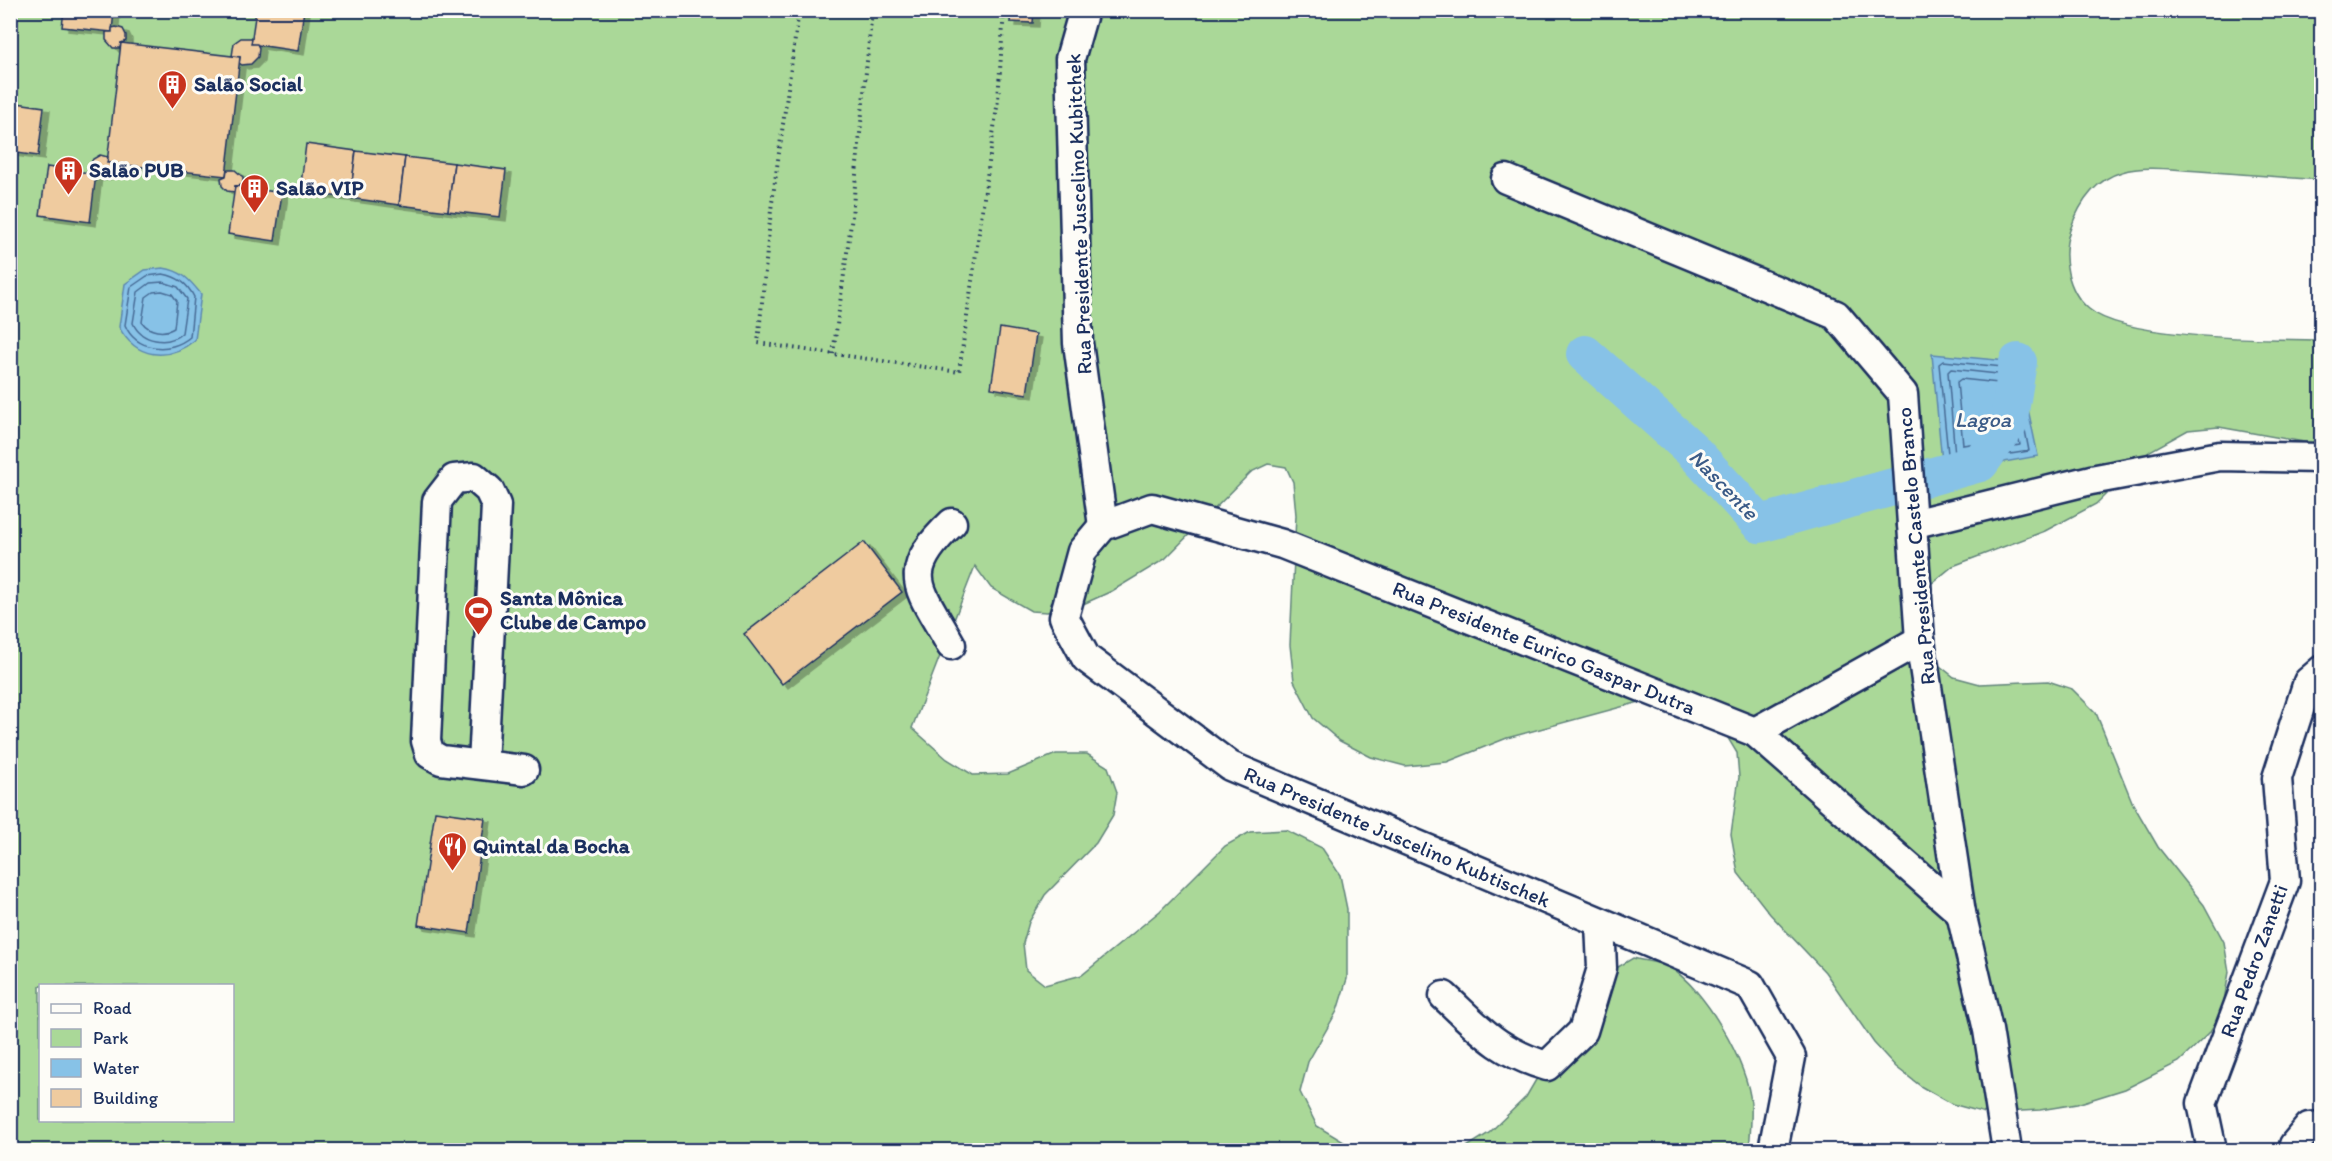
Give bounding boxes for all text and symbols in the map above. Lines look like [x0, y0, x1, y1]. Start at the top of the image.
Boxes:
street label: Rua Presidente Juscelino Kubitchek [1060, 53, 1097, 375]
building icon: Salão Social [157, 68, 189, 110]
place label: Salão Social [194, 71, 304, 96]
building icon: Salão PUB [52, 154, 84, 196]
place label: Salão PUB [89, 157, 184, 182]
building icon: Salão VIP [239, 172, 271, 214]
place label: Salão VIP [276, 175, 364, 200]
street label: Rua Presidente Castelo Branco [1891, 406, 1940, 686]
water label: Lagoa [1955, 406, 2012, 433]
water label: Nascente [1683, 443, 1765, 526]
street label: Rua Presidente Eurico Gaspar Dutra [1389, 575, 1699, 720]
place label: Santa Mônica Clube de Campo [500, 585, 646, 635]
sports icon: Santa Mônica Clube de Campo [463, 594, 495, 636]
street label: Rua Presidente Juscelino Kubtischek [1240, 761, 1554, 913]
restaurant icon: Quintal da Bocha [436, 830, 468, 872]
place label: Quintal da Bocha [473, 833, 631, 858]
street label: Rua Pedro Zanetti [2214, 881, 2293, 1041]
legend [39, 984, 234, 1122]
text: Road [93, 997, 132, 1019]
text: Park [93, 1027, 128, 1049]
text: Water [93, 1057, 139, 1079]
text: Building [93, 1087, 159, 1109]

